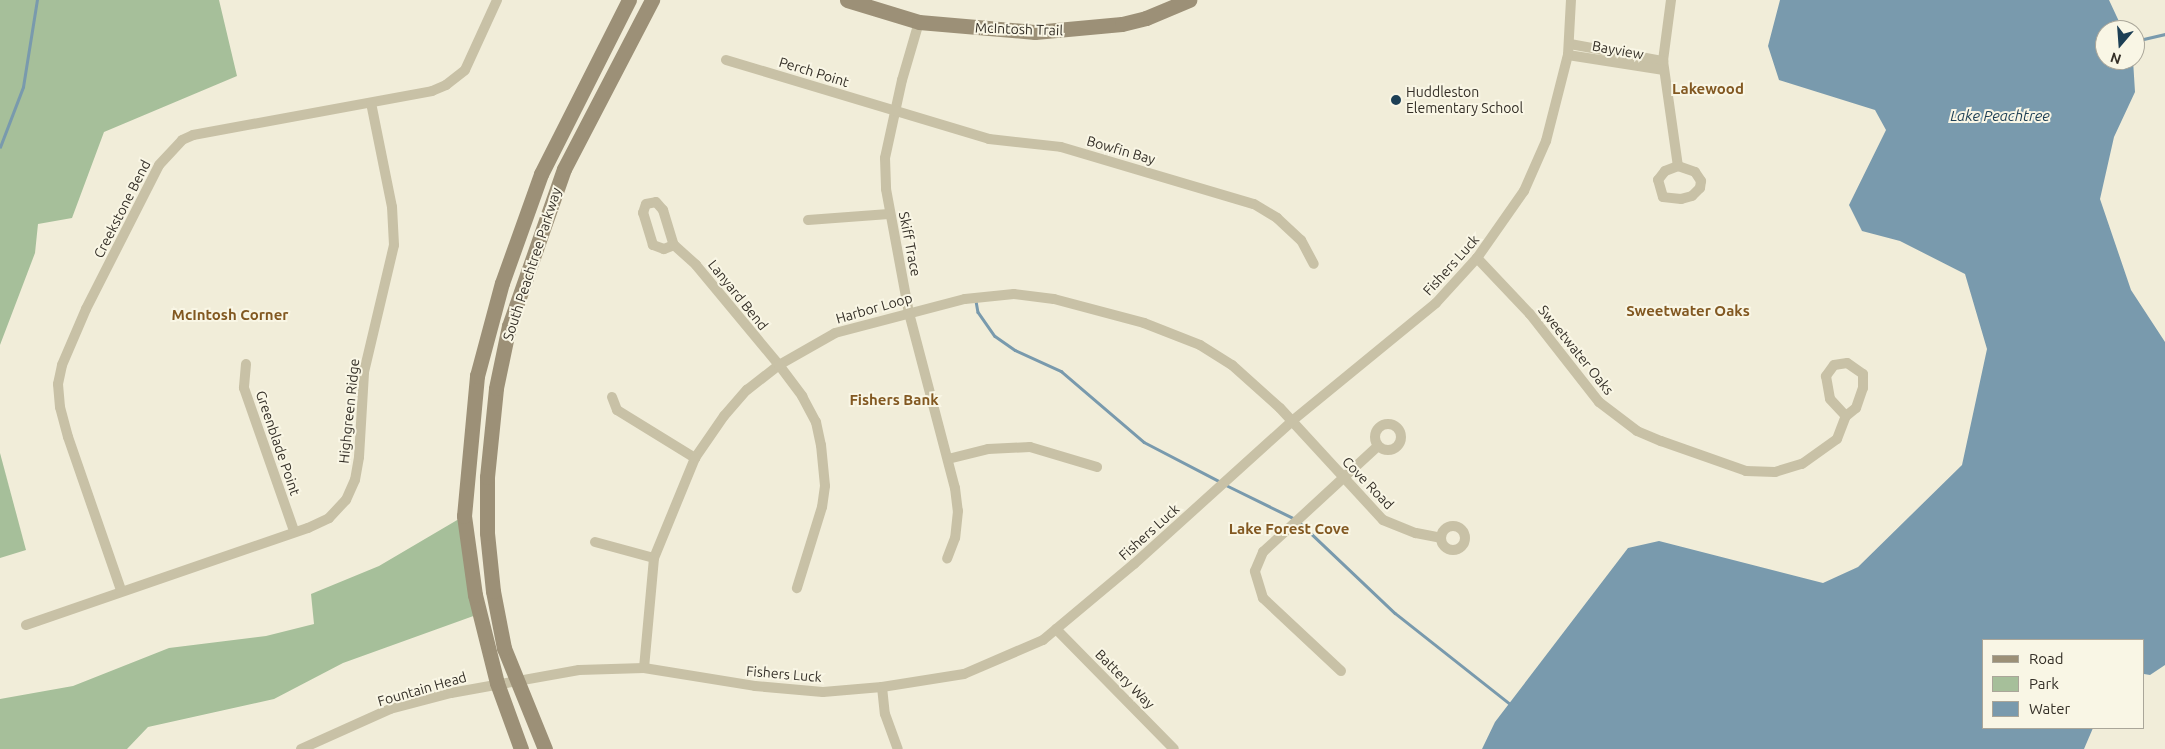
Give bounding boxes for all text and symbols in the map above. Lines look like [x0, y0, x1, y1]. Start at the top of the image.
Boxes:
street label: McIntosh Trail [975, 19, 1063, 39]
north arrow [2095, 20, 2145, 70]
street label: Bayview [1591, 37, 1645, 63]
text: N [2108, 49, 2123, 68]
street label: Perch Point [777, 53, 851, 91]
district label: Lakewood [1672, 80, 1744, 98]
place label: Huddleston Elementary School [1406, 84, 1523, 116]
marker: Huddleston Elementary School [1390, 94, 1402, 106]
water label: Lake Peachtree [1950, 107, 2050, 125]
street label: Bowfin Bay [1085, 132, 1157, 168]
street label: Creekstone Bend [90, 157, 154, 261]
street label: South Peachtree Parkway [499, 185, 565, 343]
street label: Skiff Trace [895, 210, 925, 278]
street label: Fishers Luck [1419, 231, 1483, 299]
street label: Lanyard Bend [705, 256, 771, 334]
street label: Harbor Loop [834, 289, 914, 327]
street label: Sweetwater Oaks [1535, 302, 1617, 398]
district label: Sweetwater Oaks [1626, 302, 1750, 320]
district label: McIntosh Corner [172, 306, 288, 324]
street label: Highgreen Ridge [335, 358, 363, 464]
street label: Greenblade Point [252, 388, 304, 498]
district label: Fishers Bank [849, 391, 939, 409]
street label: Cove Road [1339, 453, 1397, 513]
street label: Fishers Luck [1115, 500, 1183, 564]
district label: Lake Forest Cove [1229, 520, 1349, 538]
legend [1982, 639, 2145, 729]
street label: Battery Way [1092, 646, 1158, 712]
text: Road [2029, 650, 2064, 667]
street label: Fishers Luck [745, 662, 823, 686]
street label: Fountain Head [376, 668, 468, 710]
text: Park [2029, 675, 2059, 692]
text: Water [2029, 700, 2070, 717]

